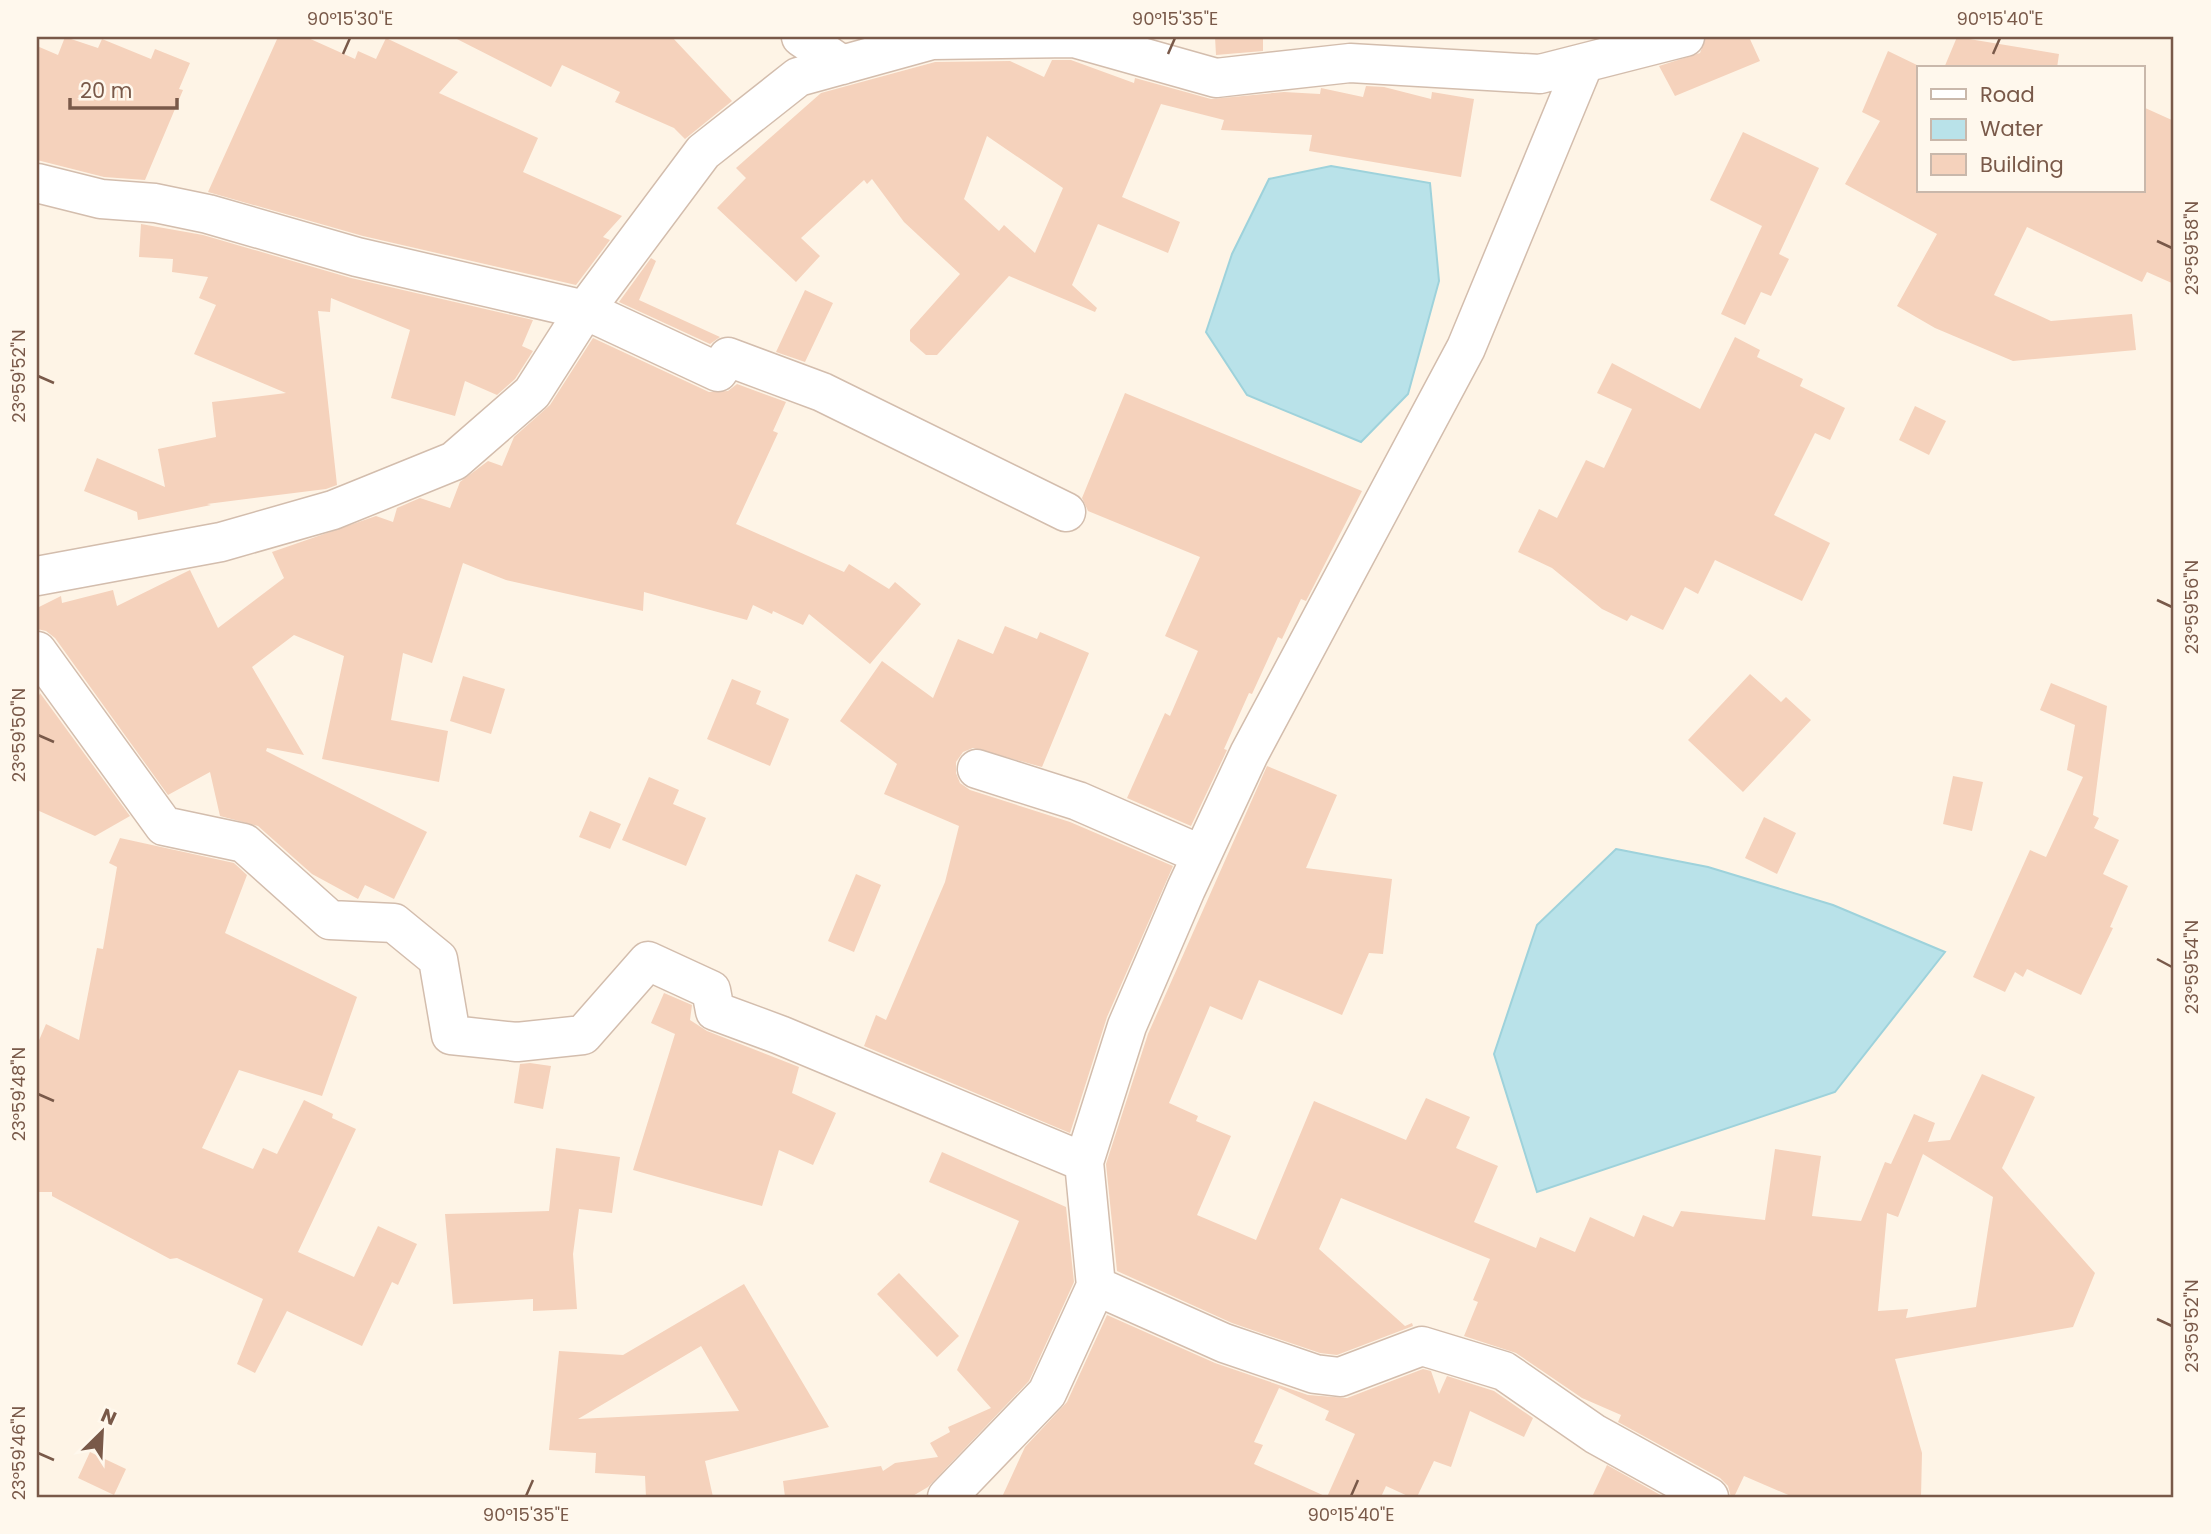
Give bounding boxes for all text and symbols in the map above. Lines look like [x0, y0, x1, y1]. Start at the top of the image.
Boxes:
text: 90°15'30"E [307, 6, 393, 31]
text: 90°15'35"E [1132, 6, 1218, 31]
text: 90°15'40"E [1956, 6, 2044, 31]
scale bar [70, 66, 177, 110]
legend [1917, 66, 2144, 192]
text: 20 m [80, 76, 133, 105]
text: Road [1980, 80, 2035, 109]
text: Water [1980, 114, 2043, 143]
text: Building [1980, 150, 2064, 179]
text: 23°59'58"N [2179, 201, 2204, 295]
text: 23°59'52"N [6, 329, 31, 423]
text: 23°59'56"N [2179, 560, 2204, 654]
text: 23°59'50"N [6, 688, 31, 782]
text: 23°59'54"N [2179, 920, 2204, 1014]
text: 23°59'48"N [6, 1047, 31, 1141]
text: 23°59'52"N [2179, 1279, 2204, 1373]
north arrow [66, 1398, 136, 1468]
text: N [97, 1402, 121, 1432]
text: 23°59'46"N [6, 1406, 31, 1500]
text: 90°15'35"E [483, 1502, 569, 1527]
text: 90°15'40"E [1307, 1502, 1395, 1527]

